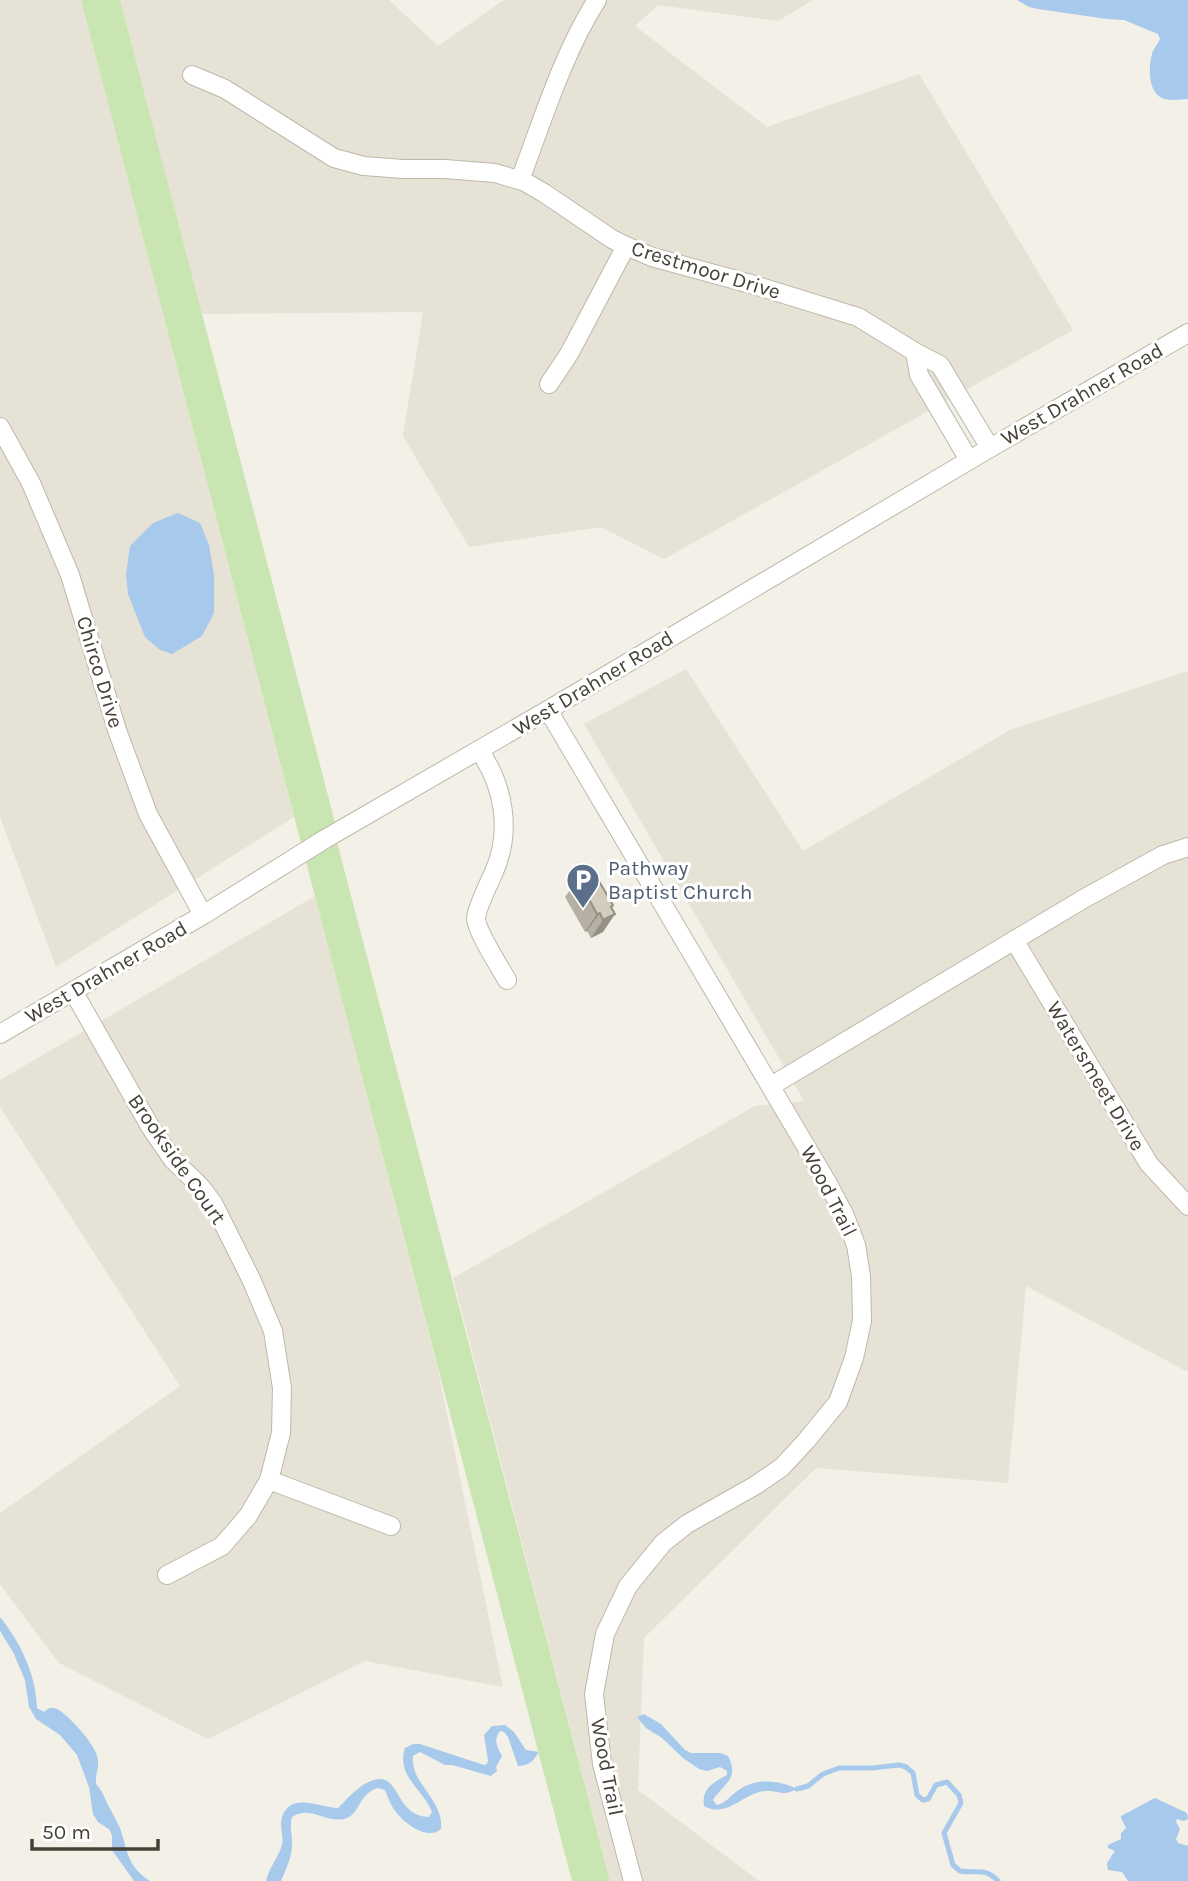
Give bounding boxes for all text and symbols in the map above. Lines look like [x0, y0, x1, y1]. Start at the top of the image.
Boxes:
street label: Crestmoor Drive [629, 236, 783, 304]
street label: West Drahner Road [997, 338, 1167, 450]
street label: Chirco Drive [72, 613, 128, 731]
street label: West Drahner Road [508, 626, 678, 740]
place label: Pathway Baptist Church [608, 856, 752, 904]
parking icon: Pathway Baptist Church [564, 861, 602, 910]
street label: West Drahner Road [21, 916, 191, 1028]
street label: Watersmeet Drive [1042, 997, 1150, 1155]
street label: Brookside Court [123, 1089, 231, 1229]
street label: Wood Trail [796, 1142, 862, 1240]
street label: Wood Trail [586, 1716, 628, 1818]
scale bar [32, 1808, 158, 1852]
text: 50 m [42, 1820, 91, 1844]

